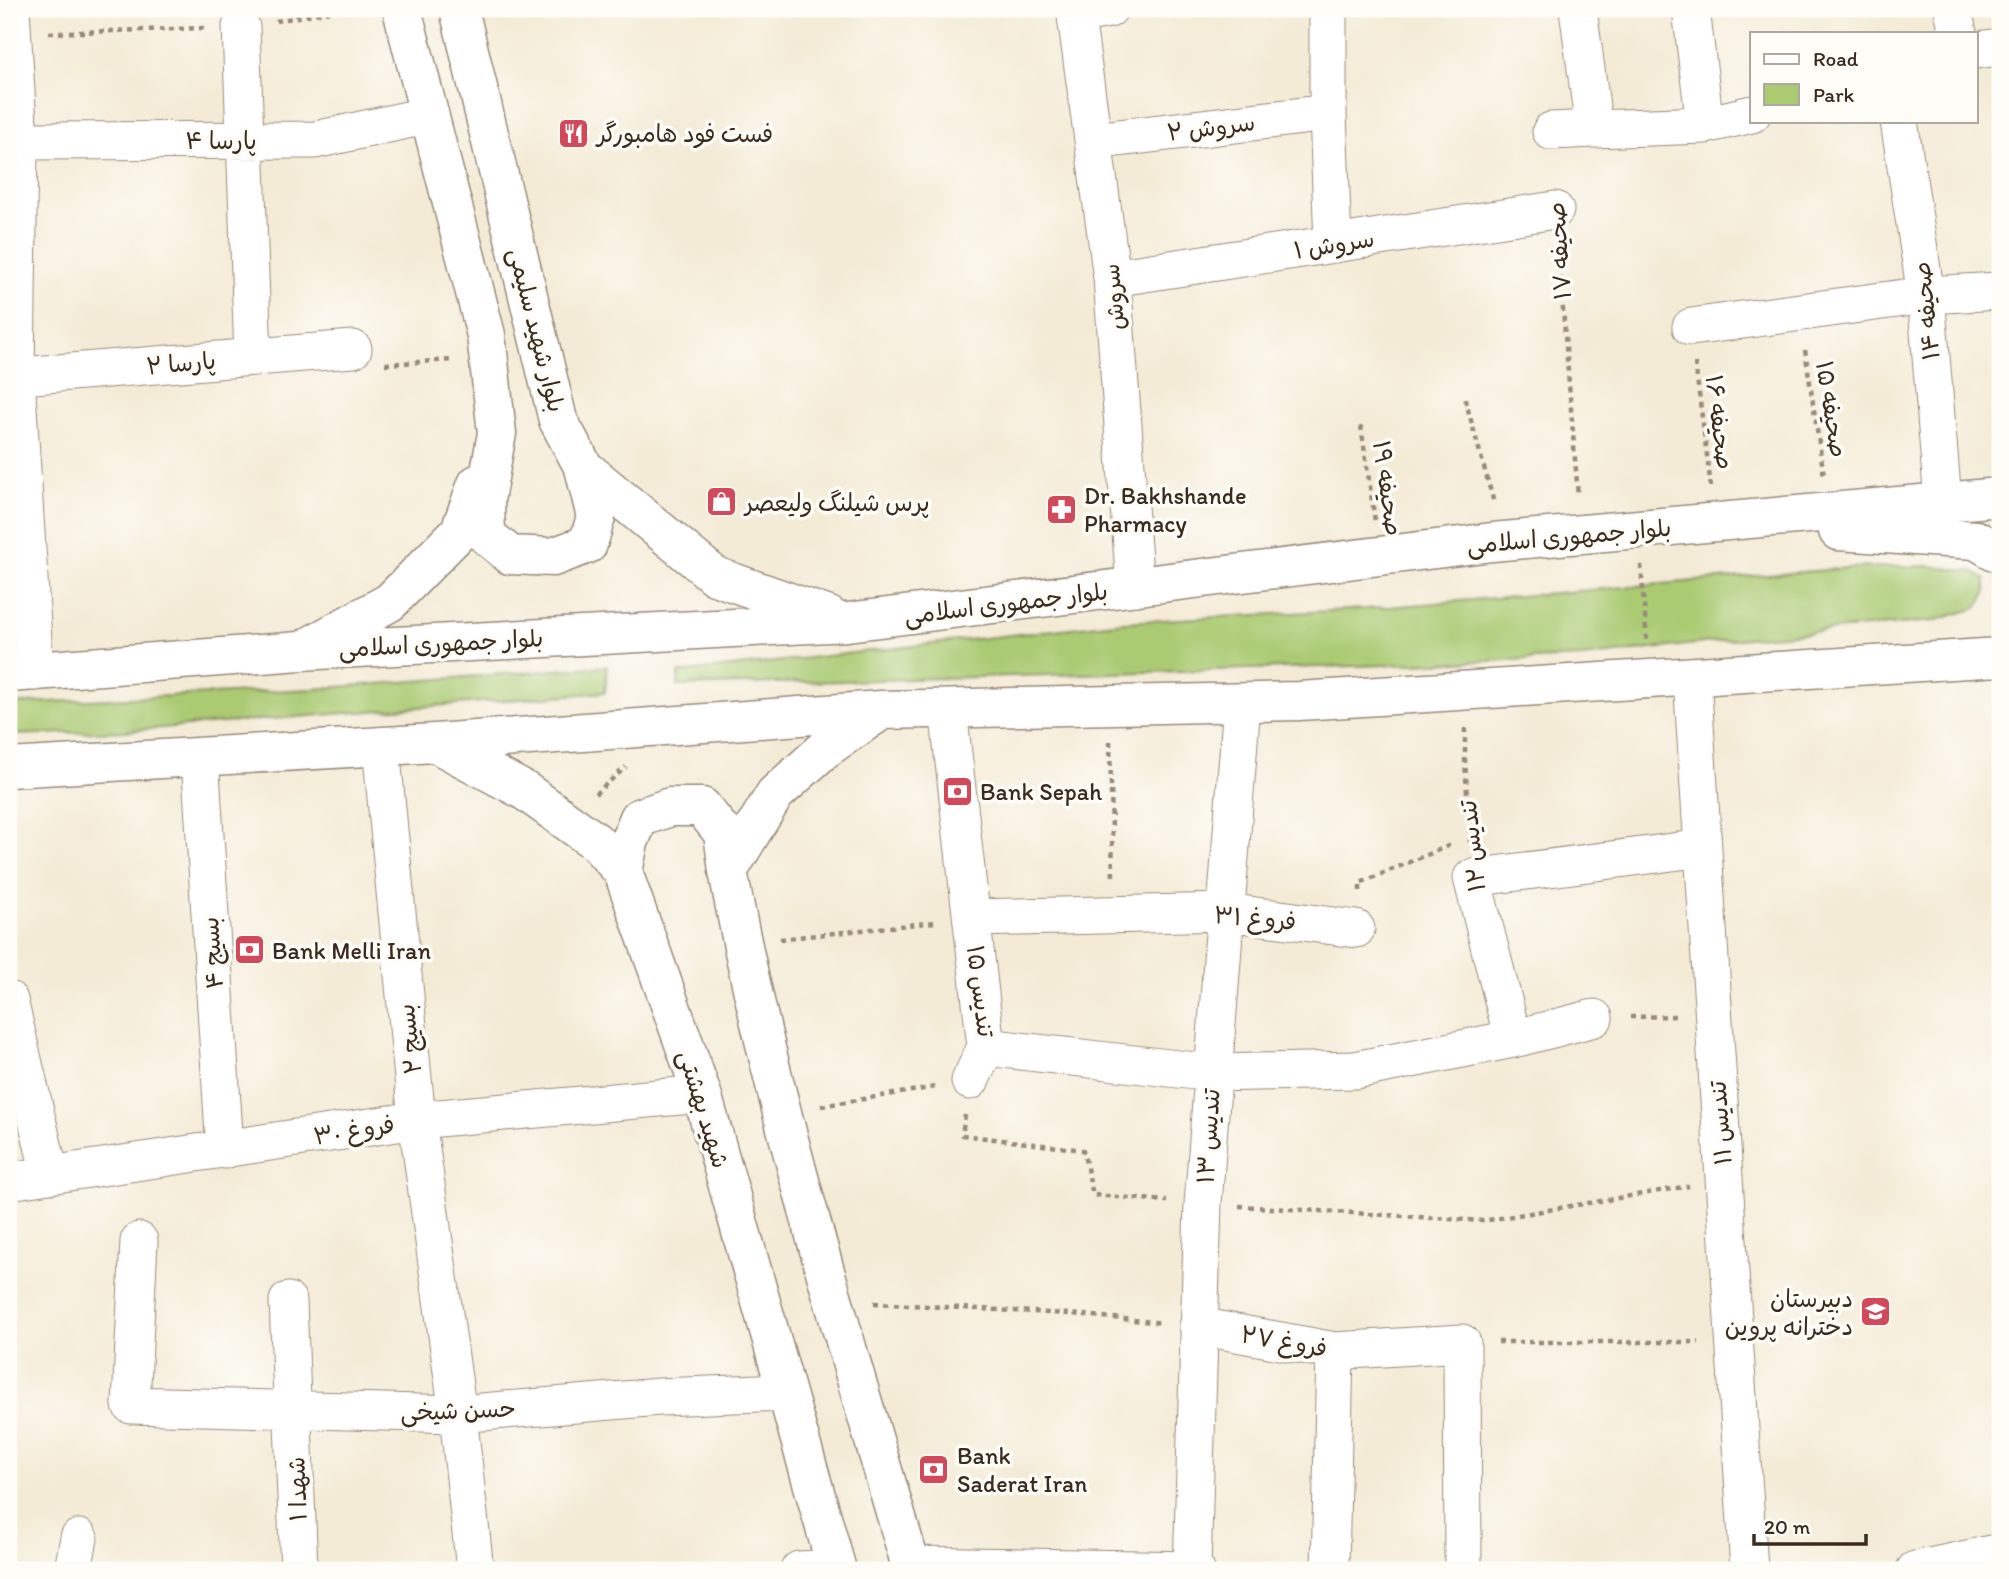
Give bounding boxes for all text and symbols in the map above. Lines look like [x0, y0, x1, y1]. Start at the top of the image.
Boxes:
legend [1750, 32, 1978, 122]
text: Road [1813, 46, 1859, 71]
text: Park [1813, 82, 1855, 107]
street label: سروش ۲ [1165, 107, 1257, 148]
restaurant icon: فست فود هامبورگر [557, 116, 591, 150]
place label: فست فود هامبورگر [595, 119, 773, 149]
street label: پارسا ۴ [185, 126, 257, 156]
street label: صحیفه ۱۷ [1541, 201, 1577, 301]
street label: سروش ۱ [1292, 223, 1376, 266]
street label: بلوار شهید سلیمی [502, 245, 571, 415]
street label: صحیفه ۱۴ [1906, 260, 1946, 362]
street label: سروش [1096, 262, 1131, 332]
street label: پارسا ۲ [145, 346, 217, 381]
street label: صحیفه ۱۵ [1810, 359, 1854, 459]
street label: صحیفه ۱۶ [1700, 373, 1740, 471]
street label: صحیفه ۱۹ [1367, 438, 1409, 538]
place label: Dr. Bakhshande Pharmacy [1084, 481, 1247, 538]
shop icon: پرس شیلنگ ولیعصر [705, 485, 739, 519]
place label: پرس شیلنگ ولیعصر [743, 488, 930, 518]
pharmacy icon: Dr. Bakhshande Pharmacy [1044, 492, 1078, 526]
street label: بلوار جمهوری اسلامی [1466, 513, 1673, 561]
street label: بلوار جمهوری اسلامی [902, 576, 1110, 632]
street label: بلوار جمهوری اسلامی [338, 623, 544, 665]
bank icon: Bank Sepah [940, 774, 974, 808]
place label: Bank Sepah [980, 777, 1102, 806]
street label: تندیس ۱۲ [1453, 798, 1491, 893]
street label: فروغ ۳۱ [1212, 900, 1297, 939]
street label: بسیج ۴ [195, 916, 231, 990]
bank icon: Bank Melli Iran [232, 933, 266, 967]
place label: Bank Melli Iran [272, 936, 432, 965]
street label: تندیس ۱۵ [961, 943, 1001, 1040]
street label: بسیج ۲ [391, 1002, 429, 1076]
street label: شهید بهشتی [671, 1047, 736, 1172]
street label: تندیس ۱۱ [1703, 1079, 1737, 1166]
street label: تندیس ۱۳ [1190, 1086, 1226, 1185]
street label: فروغ ۳۰ [311, 1109, 397, 1154]
place label: دبیرستان دخترانه پروین [1725, 1284, 1853, 1342]
school or university icon: دبیرستان دخترانه پروین [1859, 1295, 1893, 1329]
street label: فروغ ۲۷ [1238, 1319, 1330, 1366]
street label: حسن شیخی [400, 1393, 516, 1428]
place label: Bank Saderat Iran [957, 1441, 1088, 1498]
bank icon: Bank Saderat Iran [917, 1452, 951, 1486]
street label: شهدا ۱ [281, 1456, 313, 1522]
scale bar [1754, 1502, 1866, 1546]
text: 20 m [1764, 1514, 1811, 1539]

